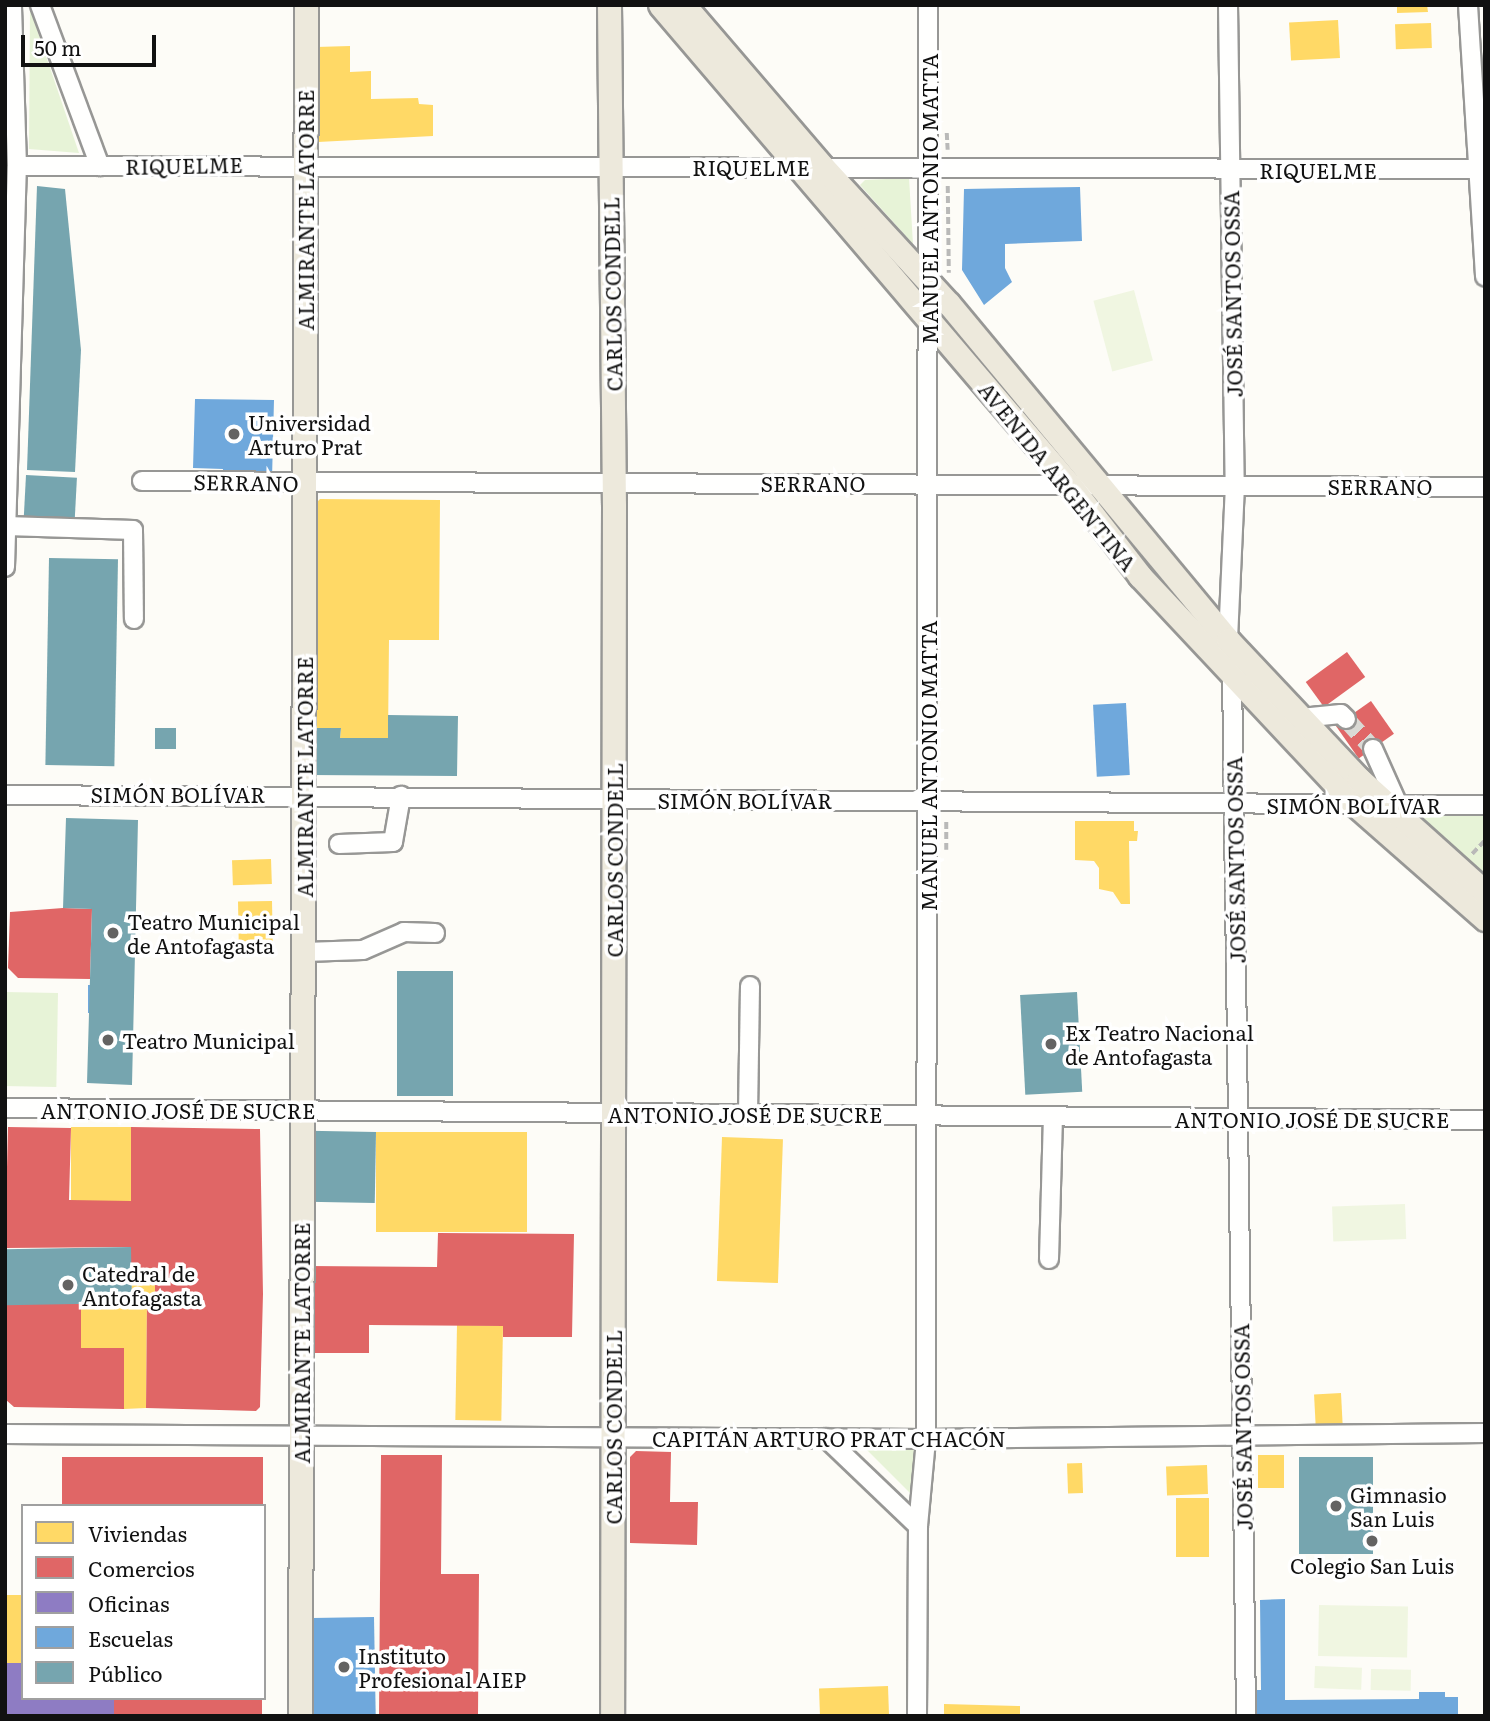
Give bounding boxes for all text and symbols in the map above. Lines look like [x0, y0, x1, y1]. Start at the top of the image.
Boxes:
scale bar [24, 21, 159, 65]
text: 50 m [34, 31, 81, 62]
street label: MANUEL ANTONIO MATTA [916, 53, 942, 345]
street label: ALMIRANTE LATORRE [292, 89, 318, 331]
street label: RIQUELME [125, 151, 243, 179]
street label: RIQUELME [692, 154, 810, 180]
street label: RIQUELME [1259, 157, 1377, 183]
street label: JOSÉ SANTOS OSSA [1218, 190, 1246, 398]
street label: CARLOS CONDELL [598, 196, 626, 392]
street label: AVENIDA ARGENTINA [974, 377, 1142, 575]
place label: Universidad Arturo Prat [248, 409, 371, 459]
marker: Universidad Arturo Prat [226, 426, 242, 442]
street label: SERRANO [193, 468, 299, 496]
street label: SERRANO [760, 470, 866, 496]
street label: SERRANO [1327, 473, 1433, 499]
street label: MANUEL ANTONIO MATTA [915, 620, 941, 912]
street label: ALMIRANTE LATORRE [291, 656, 317, 898]
street label: JOSÉ SANTOS OSSA [1221, 756, 1249, 964]
street label: CARLOS CONDELL [601, 763, 627, 957]
street label: SIMÓN BOLÍVAR [90, 781, 266, 807]
street label: SIMÓN BOLÍVAR [657, 787, 833, 813]
street label: SIMÓN BOLÍVAR [1266, 792, 1442, 818]
place label: Teatro Municipal de Antofagasta [127, 908, 300, 958]
marker: Teatro Municipal de Antofagasta [105, 925, 121, 941]
place label: Ex Teatro Nacional de Antofagasta [1065, 1019, 1254, 1069]
place label: Teatro Municipal [122, 1027, 295, 1053]
marker: Teatro Municipal [100, 1032, 116, 1048]
marker: Ex Teatro Nacional de Antofagasta [1043, 1036, 1059, 1052]
street label: ANTONIO JOSÉ DE SUCRE [41, 1097, 315, 1123]
street label: ANTONIO JOSÉ DE SUCRE [608, 1101, 882, 1127]
street label: ANTONIO JOSÉ DE SUCRE [1175, 1106, 1449, 1132]
street label: ALMIRANTE LATORRE [288, 1222, 314, 1464]
place label: Catedral de Antofagasta [82, 1260, 202, 1310]
marker: Catedral de Antofagasta [60, 1277, 76, 1293]
street label: JOSÉ SANTOS OSSA [1228, 1323, 1256, 1531]
street label: CARLOS CONDELL [600, 1330, 626, 1524]
street label: CAPITÁN ARTURO PRAT CHACÓN [652, 1425, 1006, 1451]
place label: Gimnasio San Luis [1350, 1481, 1447, 1531]
marker: Gimnasio San Luis [1328, 1498, 1344, 1514]
legend [21, 1504, 266, 1700]
text: Viviendas [88, 1517, 187, 1548]
marker: Colegio San Luis [1364, 1533, 1380, 1549]
text: Comercios [88, 1552, 194, 1583]
place label: Colegio San Luis [1290, 1552, 1454, 1578]
text: Oficinas [88, 1587, 169, 1618]
text: Escuelas [88, 1622, 173, 1653]
place label: Instituto Profesional AIEP [358, 1642, 526, 1692]
text: Público [88, 1657, 163, 1688]
marker: Instituto Profesional AIEP [336, 1659, 352, 1675]

